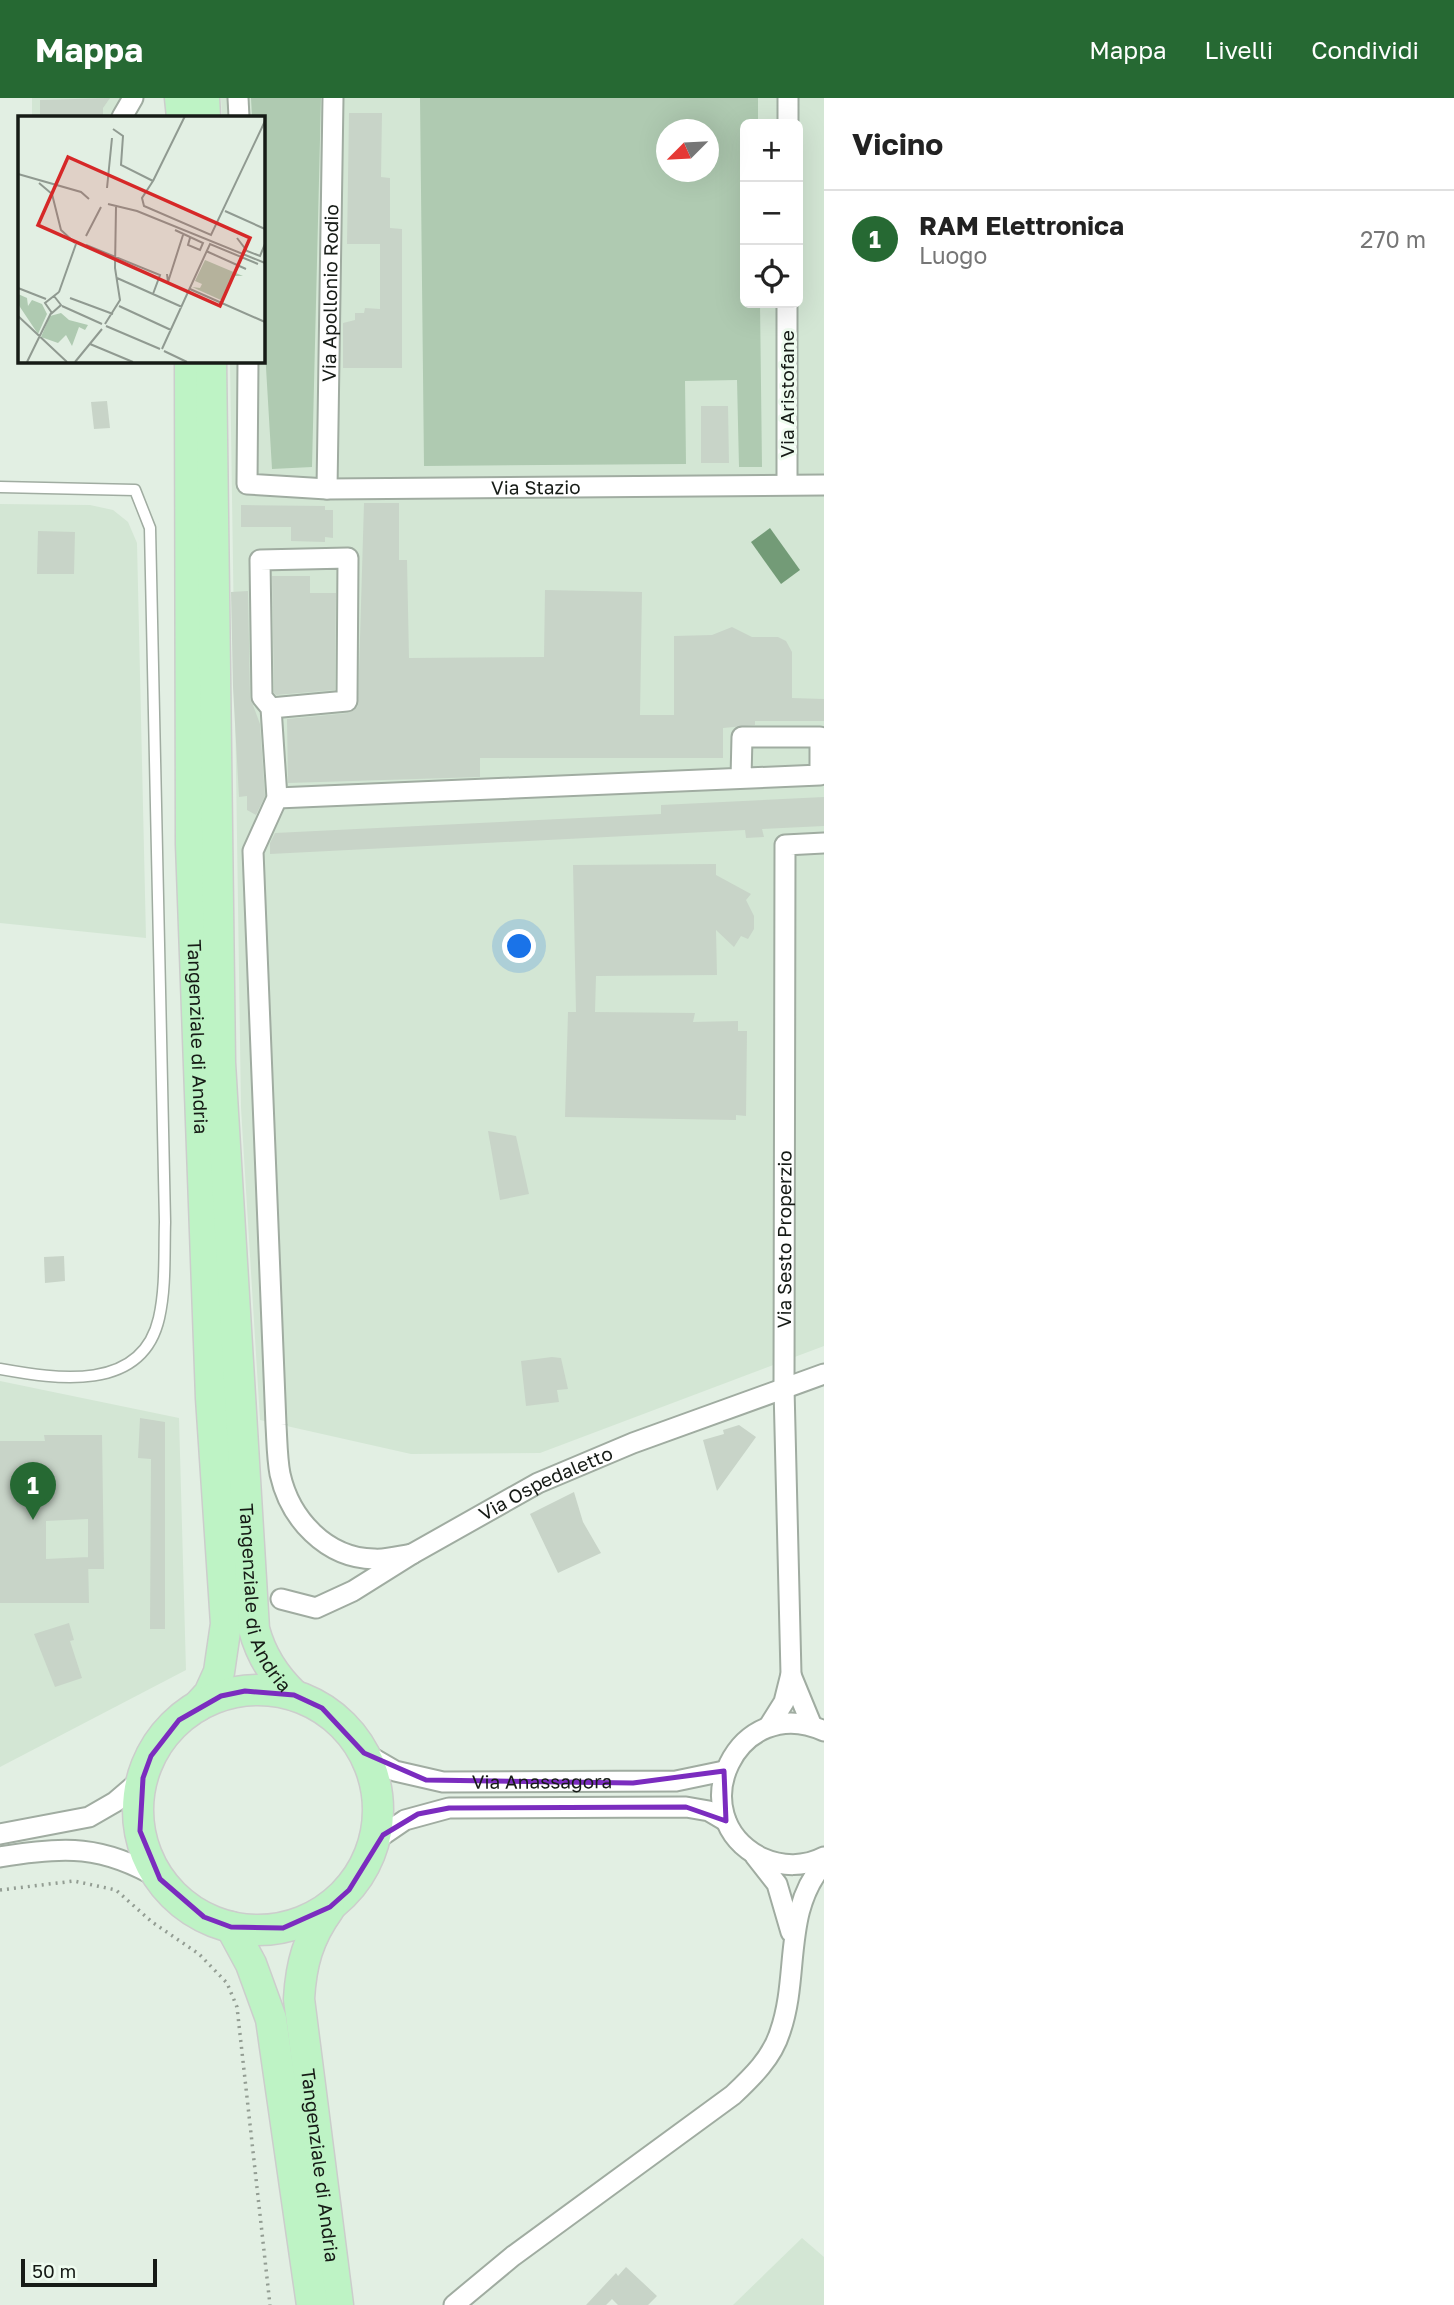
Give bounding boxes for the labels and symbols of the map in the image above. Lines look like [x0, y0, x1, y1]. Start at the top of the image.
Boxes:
inset map [18, 116, 264, 362]
north arrow [656, 119, 719, 182]
street label: Via Apollonio Rodio [317, 204, 342, 382]
street label: Via Aristofane [775, 330, 798, 458]
street label: Via Stazio [491, 475, 581, 499]
your location [502, 929, 536, 963]
street label: Tangenziale di Andria [183, 939, 213, 1135]
street label: Via Sesto Properzio [772, 1150, 795, 1328]
street label: Via Ospedaletto [474, 1441, 616, 1525]
pin: 1 [10, 1462, 56, 1520]
street label: Tangenziale di Andria [235, 1503, 297, 1696]
street label: Via Anassagora [472, 1769, 612, 1793]
street label: Tangenziale di Andria [297, 2067, 344, 2263]
scale bar [21, 2256, 158, 2288]

